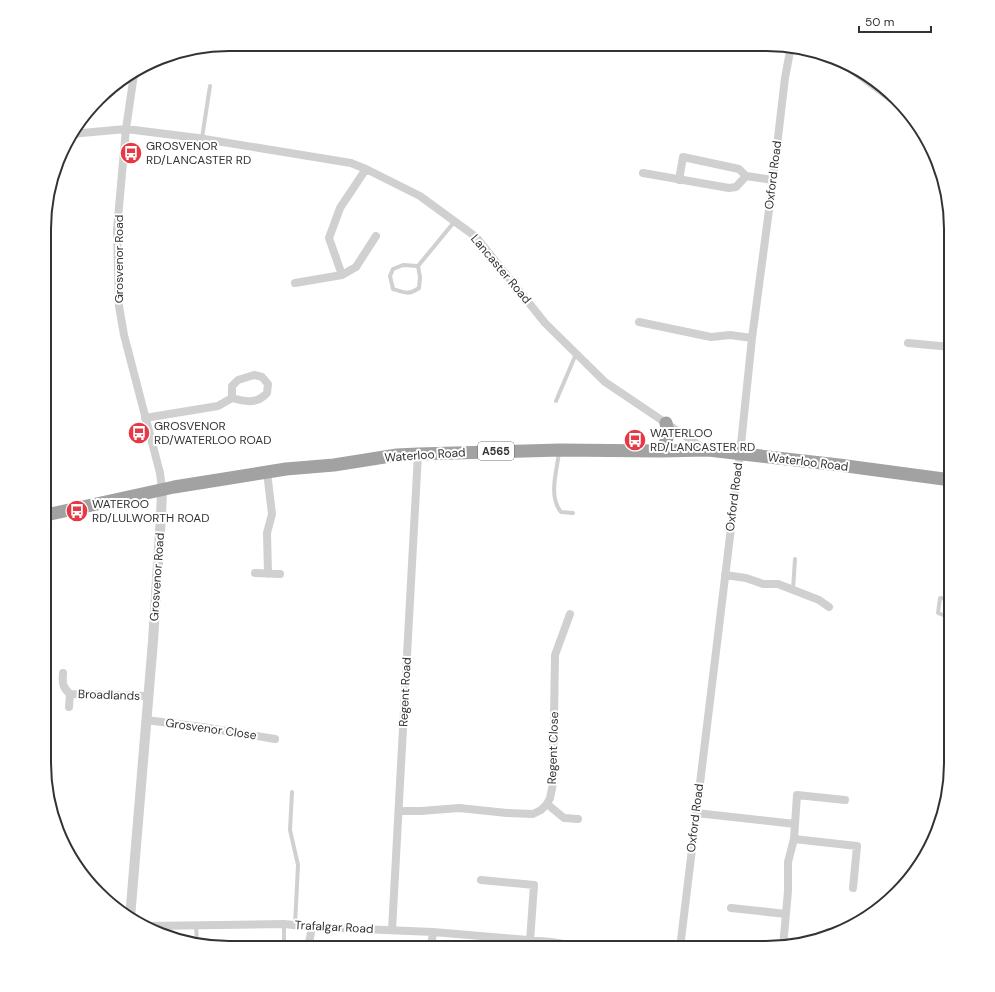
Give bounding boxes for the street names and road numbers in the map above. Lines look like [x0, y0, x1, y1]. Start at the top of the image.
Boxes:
street label: Oxford Road [761, 140, 785, 210]
street label: Grosvenor Road [111, 215, 127, 303]
street label: Lancaster Road [467, 231, 535, 307]
road number: A565 [478, 442, 514, 460]
street label: Waterloo Road [384, 444, 466, 466]
street label: Waterloo Road [767, 449, 849, 475]
street label: Oxford Road [722, 462, 746, 532]
street label: Grosvenor Road [146, 532, 168, 622]
street label: Regent Road [395, 657, 415, 727]
street label: Broadlands [78, 686, 140, 704]
street label: Regent Close [544, 711, 562, 785]
street label: Grosvenor Close [164, 715, 258, 743]
street label: Oxford Road [683, 783, 707, 853]
street label: Trafalgar Road [294, 917, 374, 937]

